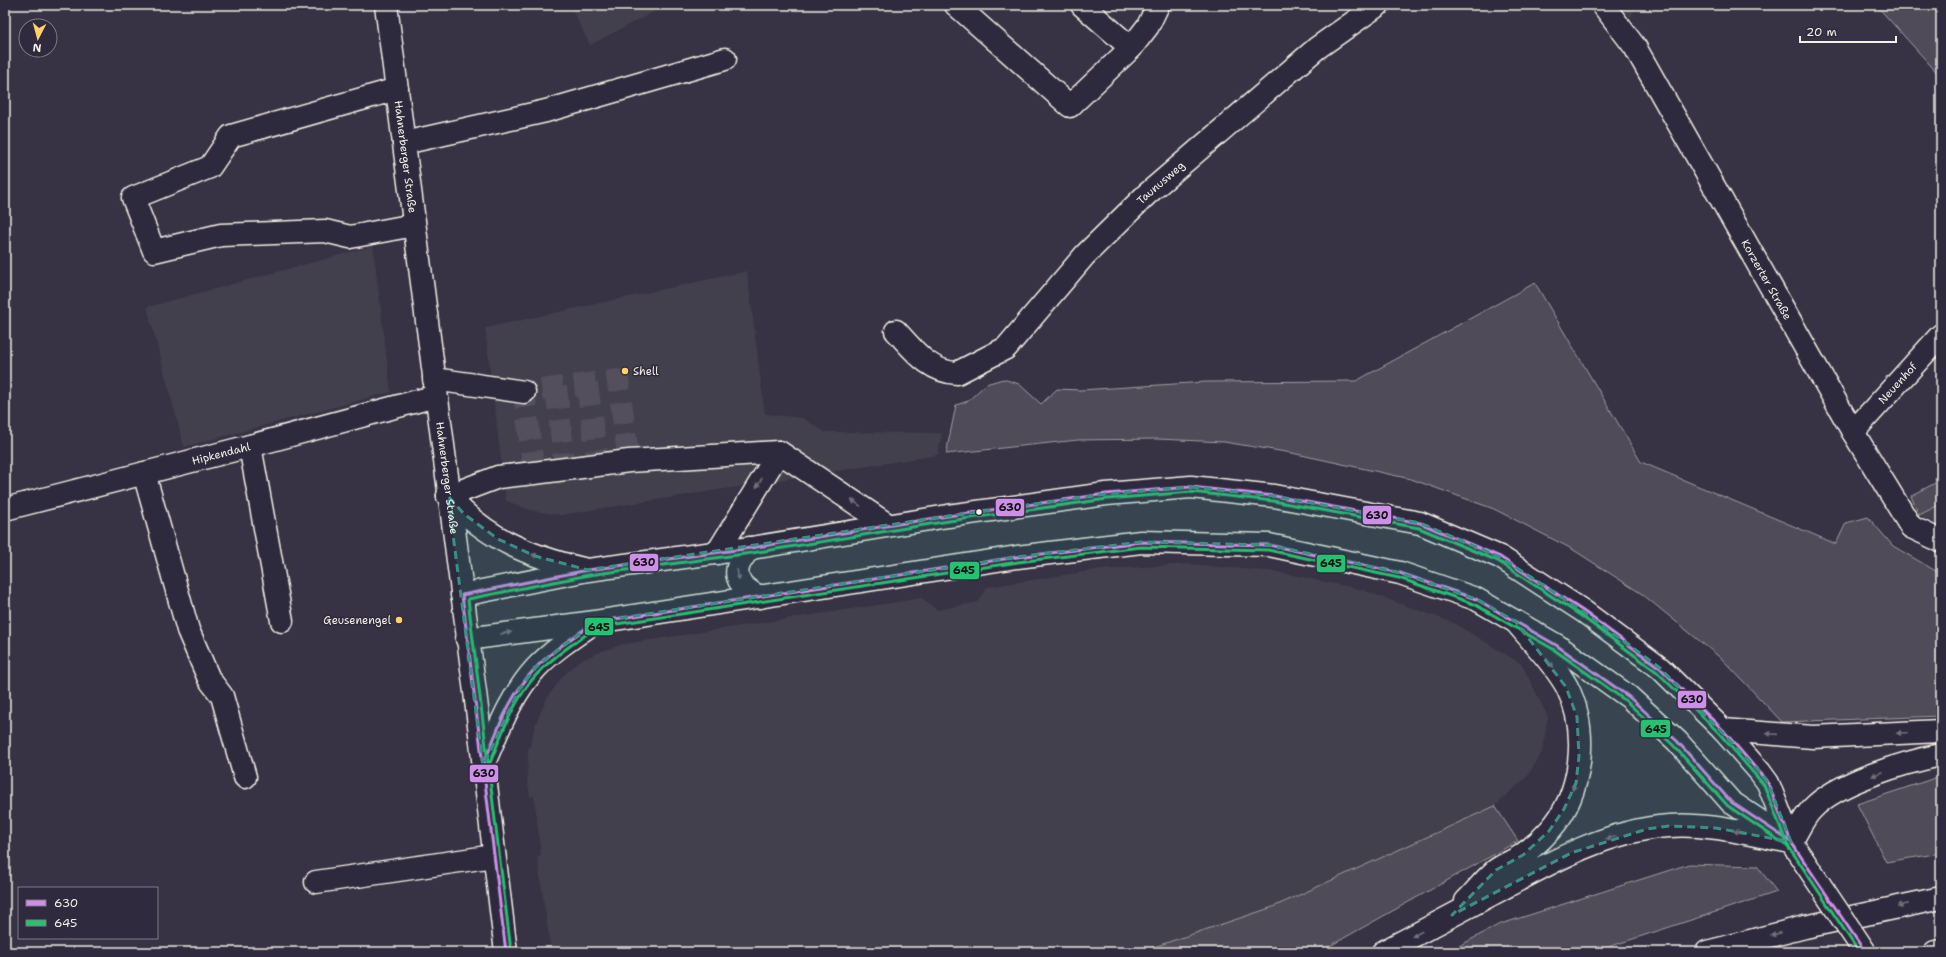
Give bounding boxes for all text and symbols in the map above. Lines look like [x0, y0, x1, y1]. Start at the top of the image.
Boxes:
north arrow [18, 18, 58, 58]
scale bar [1800, 18, 1896, 44]
text: 20 m [1806, 24, 1837, 40]
text: N [32, 40, 42, 55]
street label: Hahnerberger Straße [391, 100, 420, 214]
street label: Taunusweg [1133, 158, 1188, 208]
street label: Korzerter Straße [1738, 237, 1795, 322]
street label: Neuenhof [1875, 359, 1921, 407]
place label: Shell [633, 364, 659, 379]
marker: Shell [620, 366, 630, 376]
street label: Hahnerberger Straße [433, 421, 462, 535]
street label: Hipkendahl [190, 439, 253, 468]
one-way arrow [755, 478, 762, 489]
line badge: 630 [995, 498, 1025, 517]
one-way arrow [850, 499, 861, 507]
text: 630 [999, 500, 1022, 515]
line badge: 630 [1362, 505, 1392, 525]
unlabelled marker [974, 507, 984, 517]
text: 630 [1366, 508, 1389, 523]
one-way arrow [530, 553, 542, 559]
line badge: 630 [629, 553, 659, 572]
line badge: 645 [1316, 554, 1346, 573]
text: 630 [633, 555, 656, 570]
text: 645 [1320, 556, 1342, 571]
line badge: 645 [949, 561, 980, 580]
text: 645 [953, 563, 975, 578]
one-way arrow [735, 569, 741, 582]
place label: Geusenengel [323, 613, 392, 628]
marker: Geusenengel [394, 615, 404, 625]
line badge: 645 [584, 617, 614, 636]
text: 645 [588, 620, 610, 635]
one-way arrow [500, 630, 512, 636]
one-way arrow [1545, 658, 1554, 668]
line badge: 630 [1677, 690, 1707, 709]
text: 630 [1681, 692, 1704, 707]
line badge: 645 [1640, 719, 1671, 738]
text: 645 [1645, 722, 1667, 737]
one-way arrow [1895, 730, 1908, 736]
one-way arrow [1766, 731, 1778, 738]
line badge: 630 [469, 764, 499, 783]
text: 630 [473, 766, 496, 781]
one-way arrow [1870, 771, 1882, 777]
one-way arrow [1571, 780, 1577, 792]
one-way arrow [1733, 829, 1746, 835]
one-way arrow [1605, 836, 1617, 842]
legend [18, 887, 158, 939]
text: 630 [54, 895, 78, 911]
one-way arrow [1897, 903, 1909, 909]
text: 645 [54, 915, 77, 931]
one-way arrow [1412, 930, 1423, 937]
one-way arrow [1770, 931, 1782, 937]

